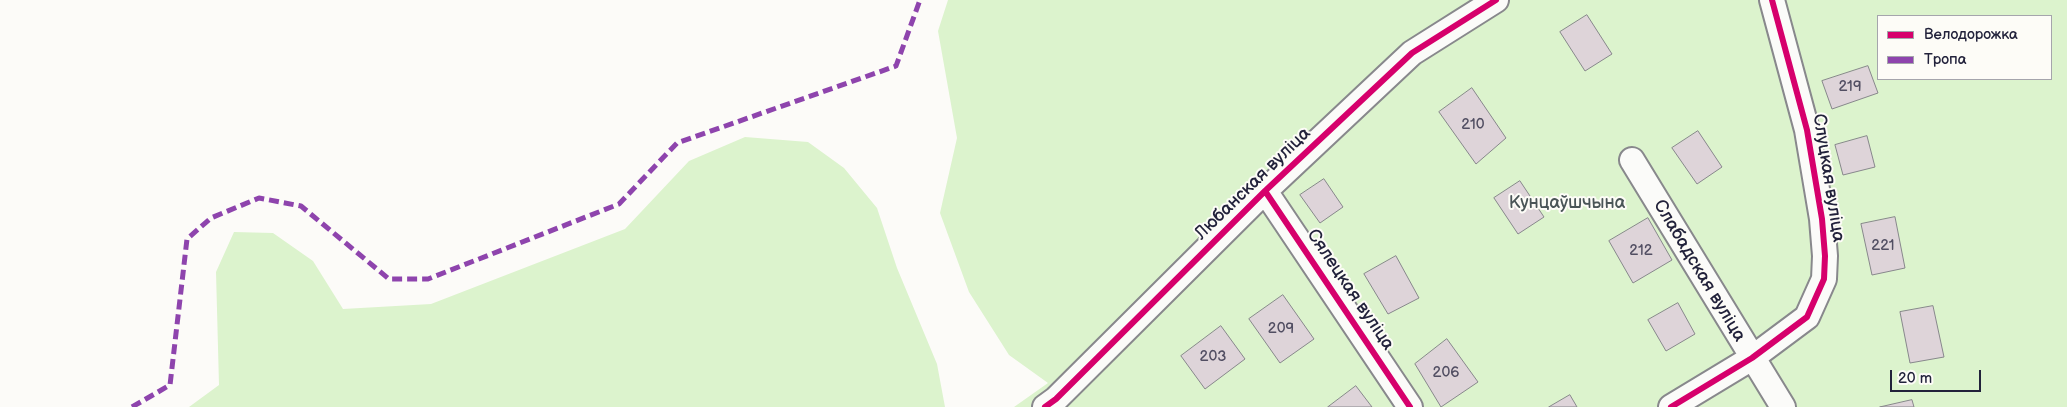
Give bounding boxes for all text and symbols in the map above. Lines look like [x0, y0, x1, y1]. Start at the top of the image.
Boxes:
legend [1877, 15, 2052, 80]
text: Велодорожка [1924, 25, 2018, 44]
text: Тропа [1924, 50, 1967, 69]
house number: 219 [1838, 78, 1862, 96]
street label: Слуцкая вуліца [1807, 112, 1849, 244]
house number: 210 [1461, 116, 1485, 134]
street label: Любанская вуліца [1191, 123, 1315, 245]
park label: Кунцаўшчына [1509, 192, 1625, 214]
street label: Слабадская вуліца [1648, 196, 1750, 346]
street label: Сялецкая вуліца [1302, 225, 1398, 355]
house number: 221 [1871, 237, 1895, 255]
house number: 212 [1629, 242, 1653, 260]
house number: 209 [1268, 320, 1294, 338]
house number: 203 [1200, 348, 1226, 366]
scale bar [1892, 360, 1983, 392]
house number: 206 [1433, 364, 1459, 382]
text: 20 m [1898, 369, 1932, 388]

